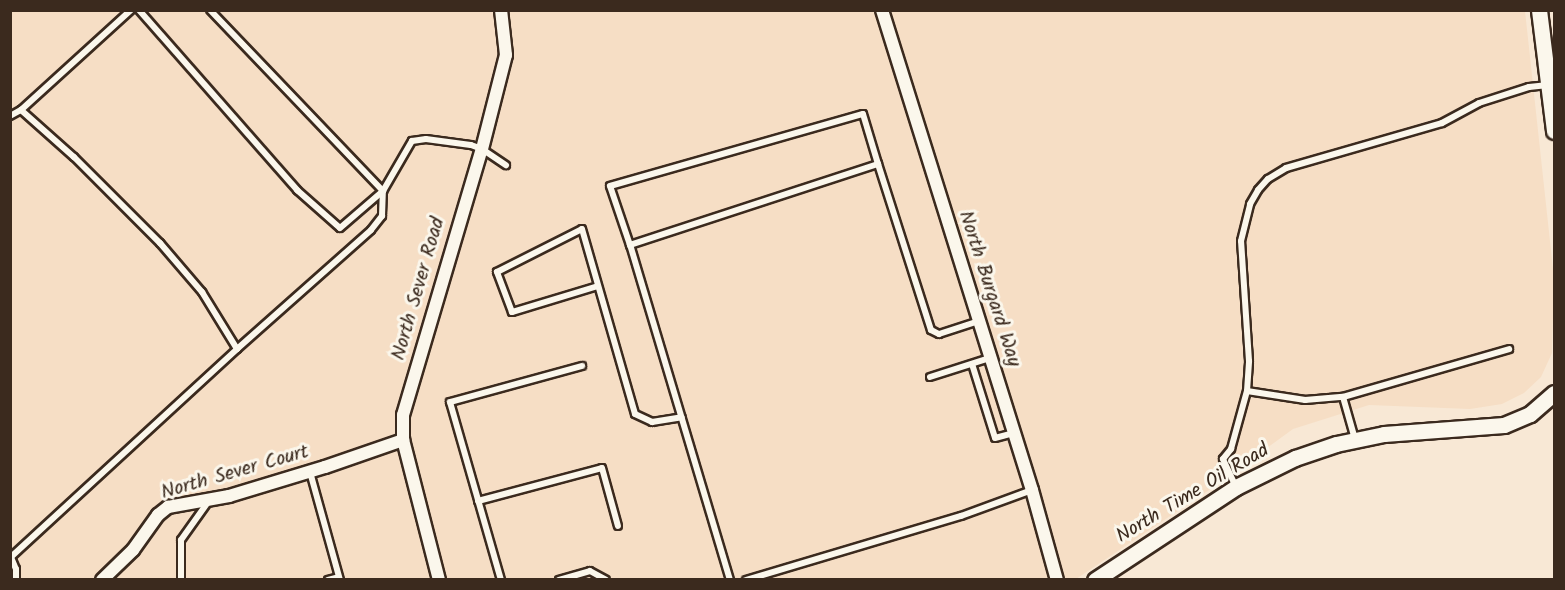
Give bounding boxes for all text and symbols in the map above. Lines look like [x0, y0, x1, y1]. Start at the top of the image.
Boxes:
street label: North Burgard Way [952, 208, 1026, 370]
street label: North Sever Road [387, 215, 451, 363]
street label: North Time Oil Road [1112, 439, 1274, 549]
street label: North Sever Court [158, 440, 312, 506]

